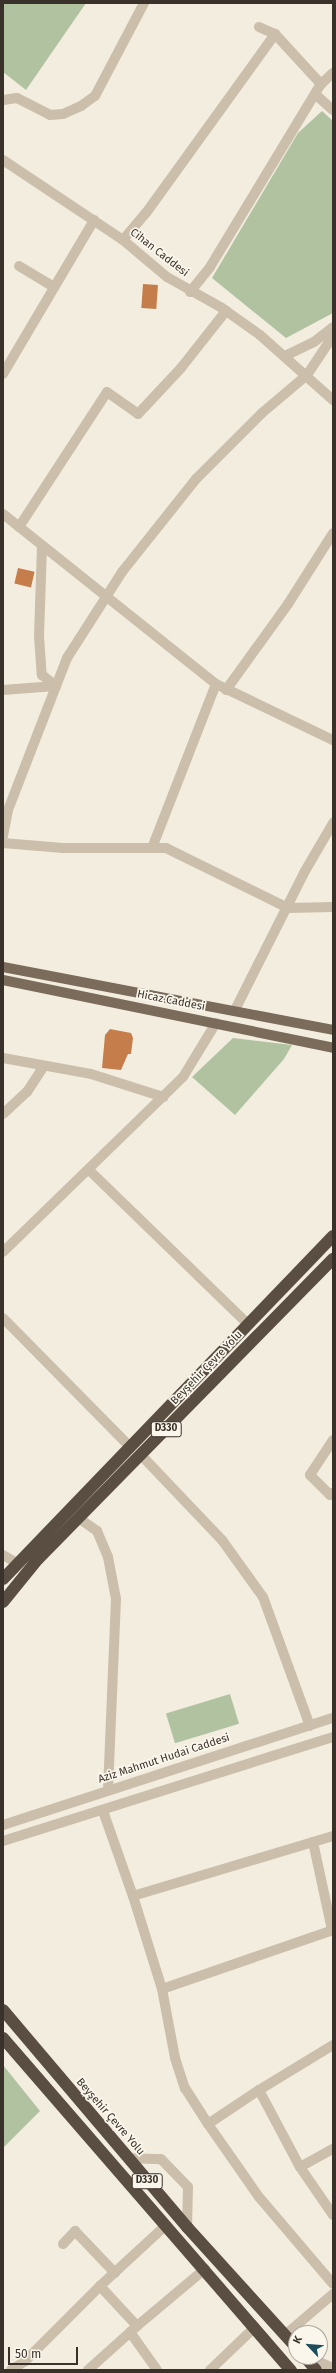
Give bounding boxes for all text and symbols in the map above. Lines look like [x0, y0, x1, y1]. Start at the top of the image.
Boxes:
street label: Cihan Caddesi [127, 226, 191, 280]
street label: Hicaz Caddesi [136, 988, 206, 1014]
street label: Beyşehir Çevre Yolu [168, 1328, 246, 1408]
road number: D330 [150, 1421, 182, 1437]
street label: Aziz Mahmut Hudai Caddesi [97, 1731, 231, 1787]
street label: Beyşehir Çevre Yolu [73, 2076, 147, 2158]
road number: D330 [131, 2173, 163, 2189]
north arrow [288, 2325, 328, 2365]
text: K [290, 2334, 305, 2346]
scale bar [10, 2339, 80, 2365]
text: 50 m [15, 2347, 41, 2361]

